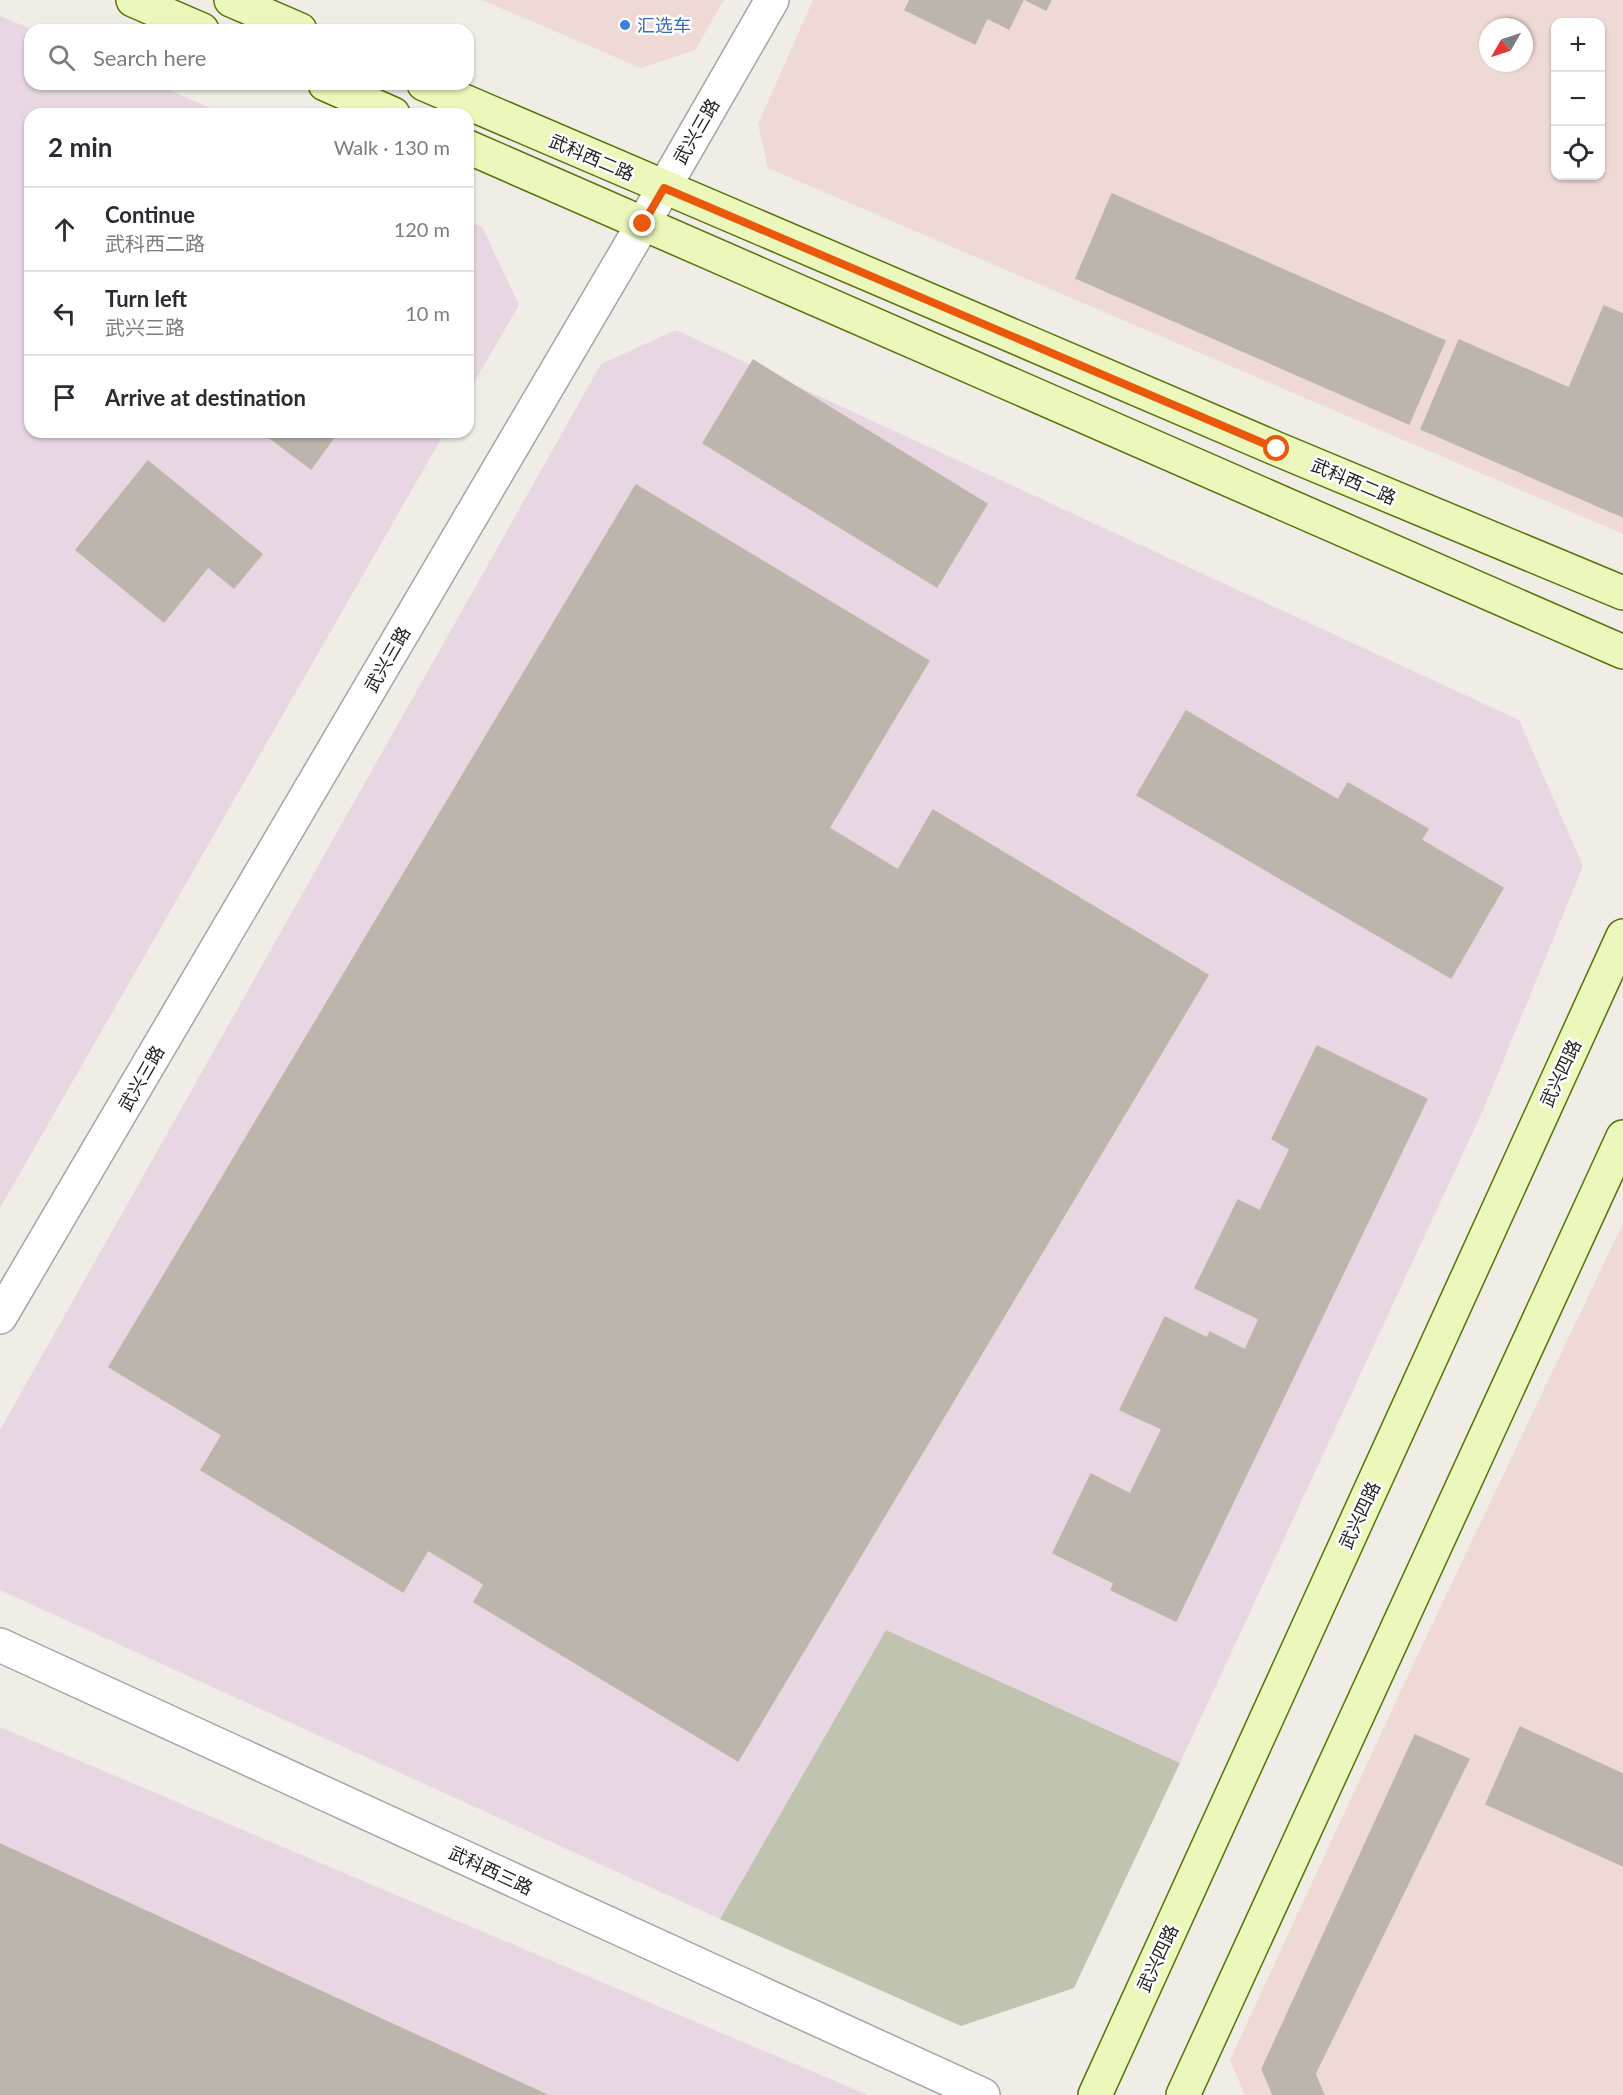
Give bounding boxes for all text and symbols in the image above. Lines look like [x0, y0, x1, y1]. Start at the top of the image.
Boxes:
place label: 汇选车 [637, 14, 691, 36]
marker: 汇选车 [618, 18, 632, 32]
north arrow [1479, 18, 1533, 72]
map controls [1551, 18, 1605, 180]
button: + [1551, 18, 1605, 72]
search box [24, 24, 474, 90]
icon: search [45, 41, 78, 74]
text: Search here [93, 44, 206, 71]
button: − [1551, 72, 1605, 126]
street label: 武兴三路 [668, 94, 724, 168]
button: locate [1551, 126, 1605, 180]
street label: 武科西二路 [546, 129, 638, 185]
text: 2 min [48, 131, 112, 163]
text: Walk · 130 m [334, 135, 450, 159]
text: Continue [105, 201, 195, 228]
route end [629, 210, 655, 236]
icon: ahead [48, 213, 81, 246]
text: 120 m [394, 217, 450, 241]
text: 武科西二路 [105, 231, 205, 255]
text: Turn left [105, 285, 187, 312]
icon: left [48, 297, 81, 330]
text: 10 m [405, 301, 450, 325]
text: 武兴三路 [105, 315, 185, 339]
icon: arrive [48, 381, 81, 414]
text: Arrive at destination [105, 384, 306, 411]
route start [1263, 435, 1289, 461]
street label: 武科西二路 [1308, 453, 1400, 509]
street label: 武兴三路 [359, 622, 415, 696]
street label: 武兴四路 [1535, 1036, 1585, 1110]
street label: 武兴三路 [113, 1041, 169, 1115]
street label: 武兴四路 [1334, 1478, 1384, 1552]
street label: 武科西三路 [446, 1841, 536, 1899]
street label: 武兴四路 [1132, 1921, 1182, 1995]

